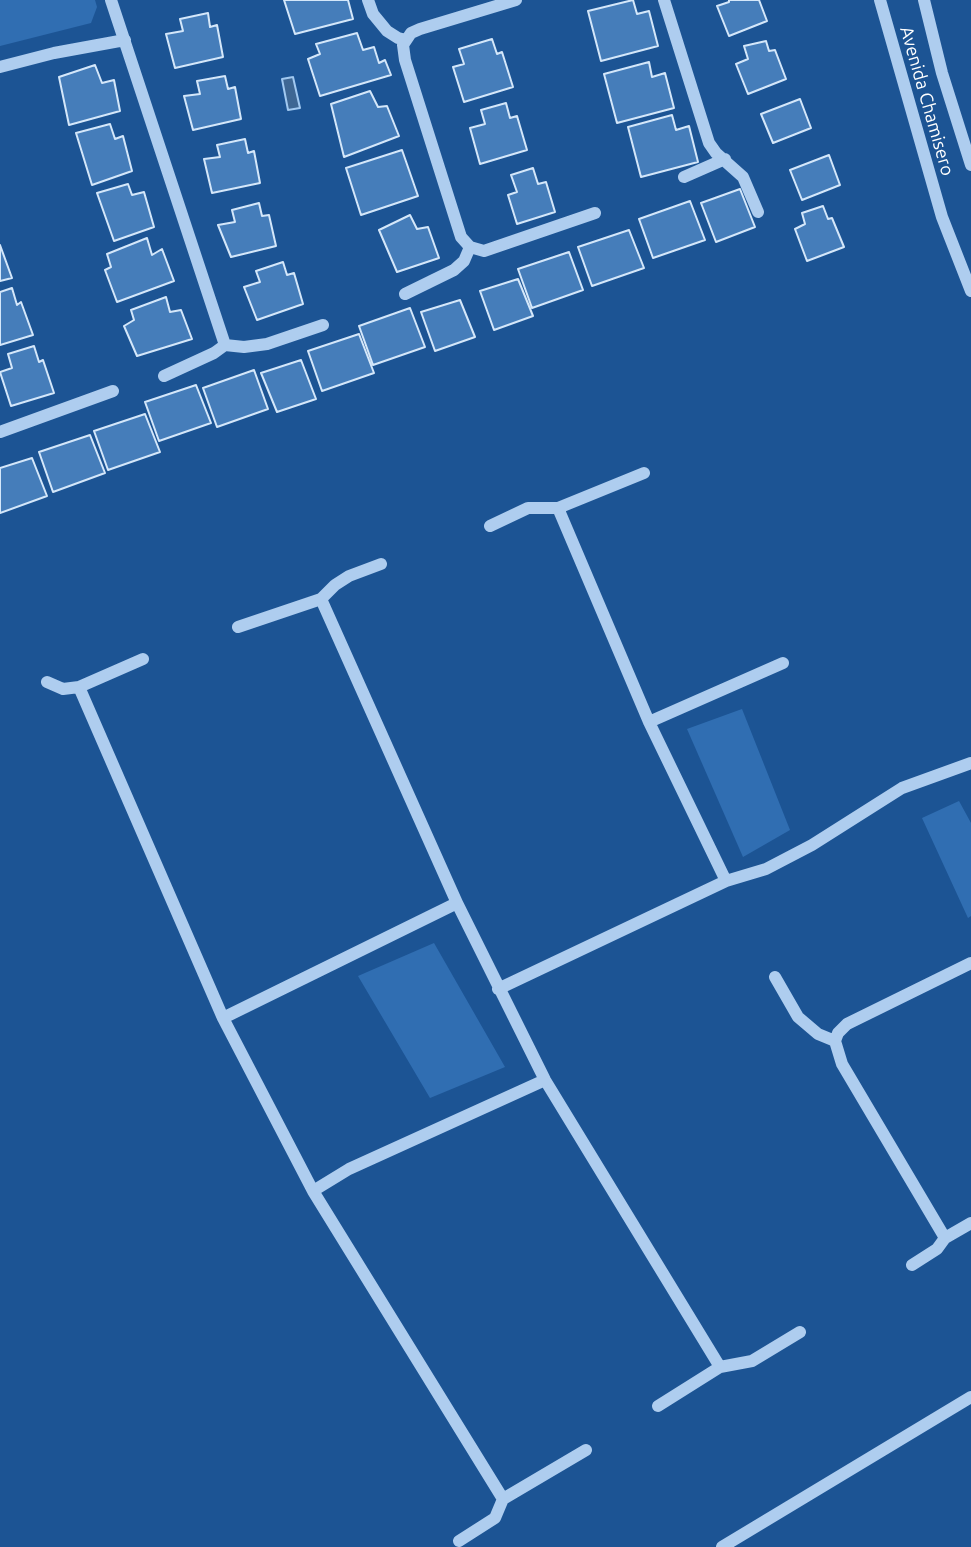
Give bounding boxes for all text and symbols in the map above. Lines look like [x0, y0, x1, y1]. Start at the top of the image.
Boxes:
street label: Avenida Chamisero [895, 24, 959, 178]

